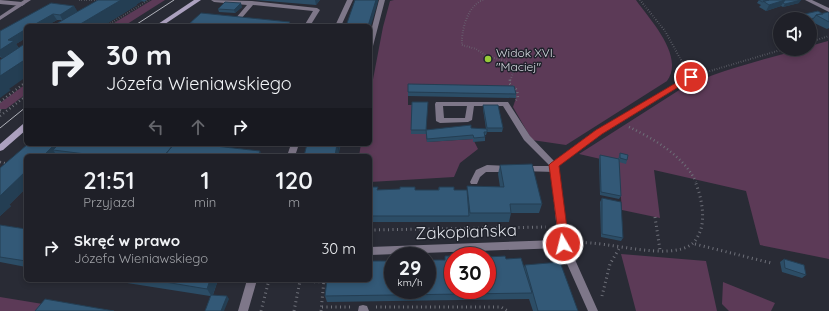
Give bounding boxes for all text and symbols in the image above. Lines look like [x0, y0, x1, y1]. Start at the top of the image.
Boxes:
map controls [773, 12, 817, 56]
button: sound [773, 12, 817, 56]
text: 30 m [106, 37, 172, 72]
icon: right [40, 40, 92, 92]
place label: Widok XVI. "Maciej" [496, 45, 555, 74]
marker: Widok XVI. "Maciej" [483, 54, 493, 64]
pin [674, 60, 708, 94]
icon: arrive [680, 66, 702, 88]
text: Józefa Wieniawskiego [106, 72, 292, 95]
icon: left [145, 116, 167, 138]
icon: ahead [187, 116, 209, 138]
icon: right [229, 116, 251, 138]
text: 21:51 [83, 165, 135, 195]
text: 1 [201, 165, 210, 195]
text: 120 [275, 165, 313, 195]
text: Przyjazd [83, 194, 135, 210]
text: min [194, 194, 216, 210]
text: m [288, 194, 300, 210]
street label: Zakopiańska [415, 219, 517, 243]
position arrow [542, 223, 584, 265]
text: Skręć w prawo [74, 231, 180, 250]
icon: right [40, 237, 62, 259]
text: 30 m [321, 239, 356, 258]
speed limit sign: 30 [444, 247, 496, 299]
text: Józefa Wieniawskiego [74, 250, 208, 266]
text: 29 [399, 255, 421, 280]
text: km/h [397, 276, 423, 289]

